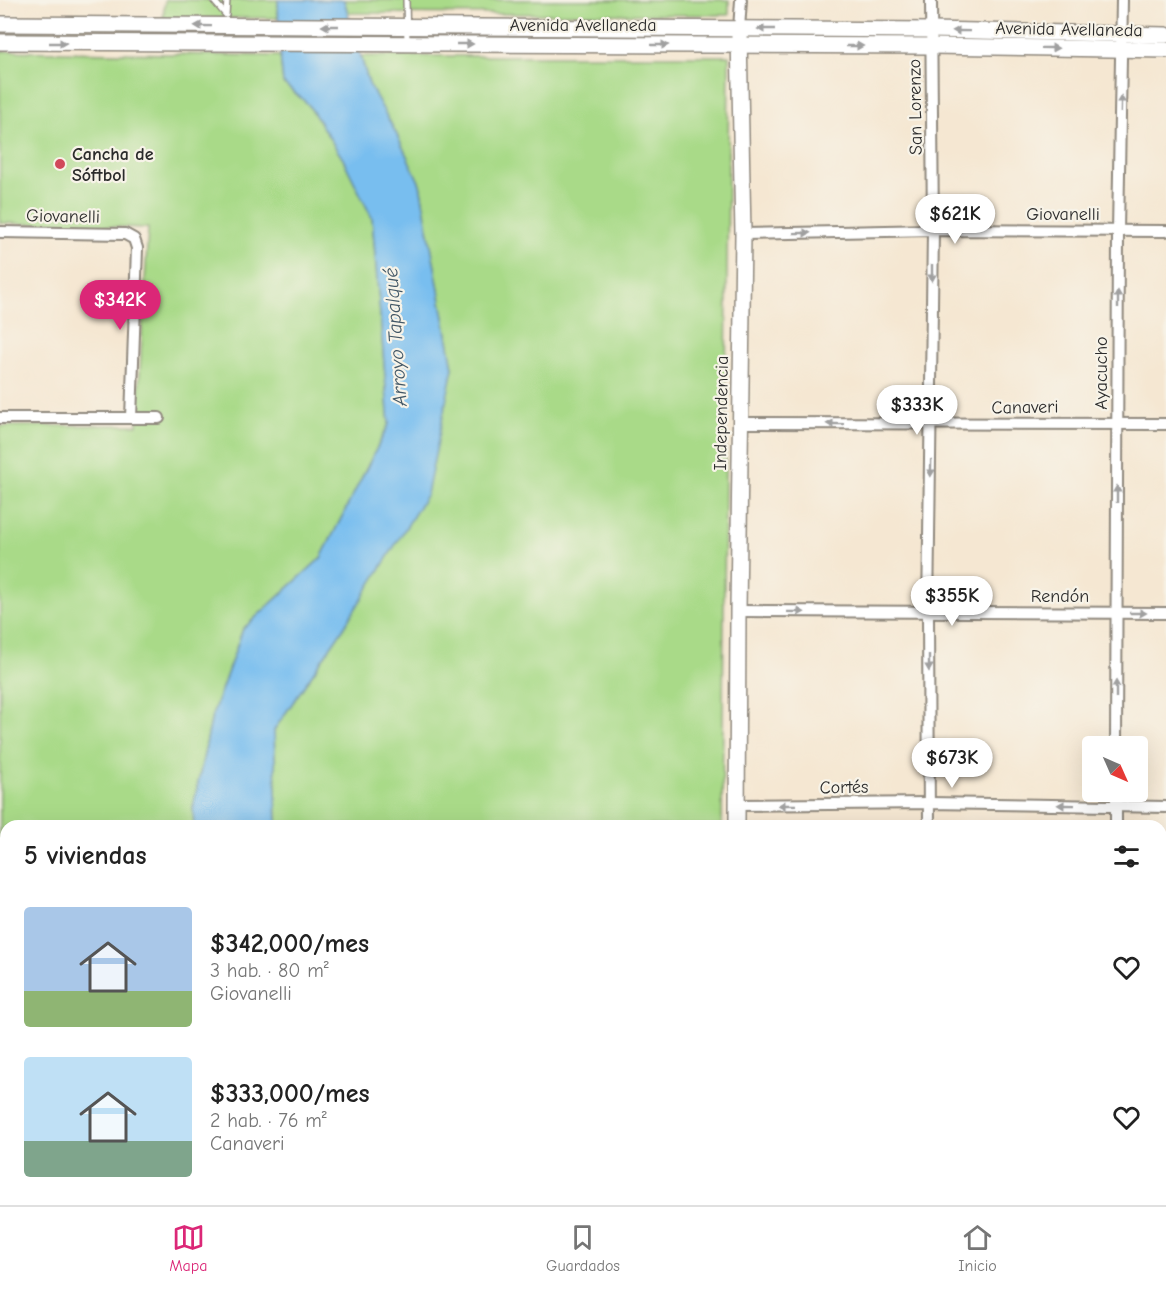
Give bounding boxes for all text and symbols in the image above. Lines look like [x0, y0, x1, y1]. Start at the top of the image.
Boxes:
street label: Avenida Avellaneda [509, 15, 657, 36]
street label: Avenida Avellaneda [995, 18, 1143, 41]
one-way arrow [194, 21, 213, 31]
one-way arrow [320, 21, 339, 31]
one-way arrow [756, 24, 775, 34]
one-way arrow [951, 26, 970, 35]
one-way arrow [49, 38, 68, 47]
one-way arrow [456, 39, 475, 49]
one-way arrow [651, 40, 670, 50]
one-way arrow [846, 41, 865, 51]
one-way arrow [1041, 43, 1060, 53]
street label: San Lorenzo [904, 59, 927, 155]
one-way arrow [1116, 94, 1125, 113]
place label: Cancha de Sóftbol [72, 144, 154, 186]
marker: Cancha de Sóftbol [53, 157, 67, 171]
pin: $621K [913, 194, 997, 245]
text: $621K [929, 202, 981, 225]
street label: Giovanelli [1026, 204, 1100, 225]
street label: Giovanelli [26, 205, 100, 228]
one-way arrow [792, 228, 811, 238]
one-way arrow [928, 263, 937, 282]
water label: Arroyo Tapalqué [379, 267, 412, 408]
pin: $342K [78, 280, 162, 331]
text: $342K [94, 288, 146, 311]
one-way arrow [1113, 289, 1123, 308]
street label: Ayacucho [1091, 336, 1112, 410]
street label: Independencia [710, 355, 733, 471]
pin: $333K [875, 385, 959, 436]
text: $333K [891, 393, 943, 416]
street label: Canaveri [991, 396, 1059, 419]
one-way arrow [825, 419, 844, 429]
one-way arrow [926, 458, 936, 477]
one-way arrow [1112, 484, 1122, 503]
pin: $355K [910, 576, 994, 627]
text: $355K [925, 584, 979, 607]
street label: Rendón [1031, 586, 1089, 607]
one-way arrow [787, 607, 806, 617]
one-way arrow [1129, 608, 1148, 618]
one-way arrow [924, 653, 934, 672]
one-way arrow [1111, 679, 1121, 698]
north arrow [1082, 736, 1148, 802]
map controls [1082, 736, 1148, 802]
pin: $673K [910, 738, 994, 789]
text: $673K [926, 746, 978, 769]
street label: Cortés [819, 777, 869, 798]
one-way arrow [777, 800, 796, 809]
one-way arrow [1056, 801, 1075, 810]
icon: filters [1110, 840, 1143, 873]
text: 5 viviendas [24, 841, 147, 871]
text: $342,000/mes [210, 929, 369, 959]
icon: home [72, 931, 144, 1003]
icon: heart [1110, 951, 1143, 984]
text: 3 hab. · 80 m² [210, 959, 329, 982]
text: Giovanelli [210, 982, 292, 1005]
text: $333,000/mes [210, 1079, 370, 1109]
icon: home [72, 1081, 144, 1153]
icon: heart [1110, 1101, 1143, 1134]
text: 2 hab. · 76 m² [210, 1109, 327, 1132]
text: Canaveri [210, 1132, 284, 1155]
tab: Mapa [169, 1221, 208, 1275]
tab: Guardados [546, 1221, 620, 1275]
tab: Inicio [958, 1221, 997, 1275]

